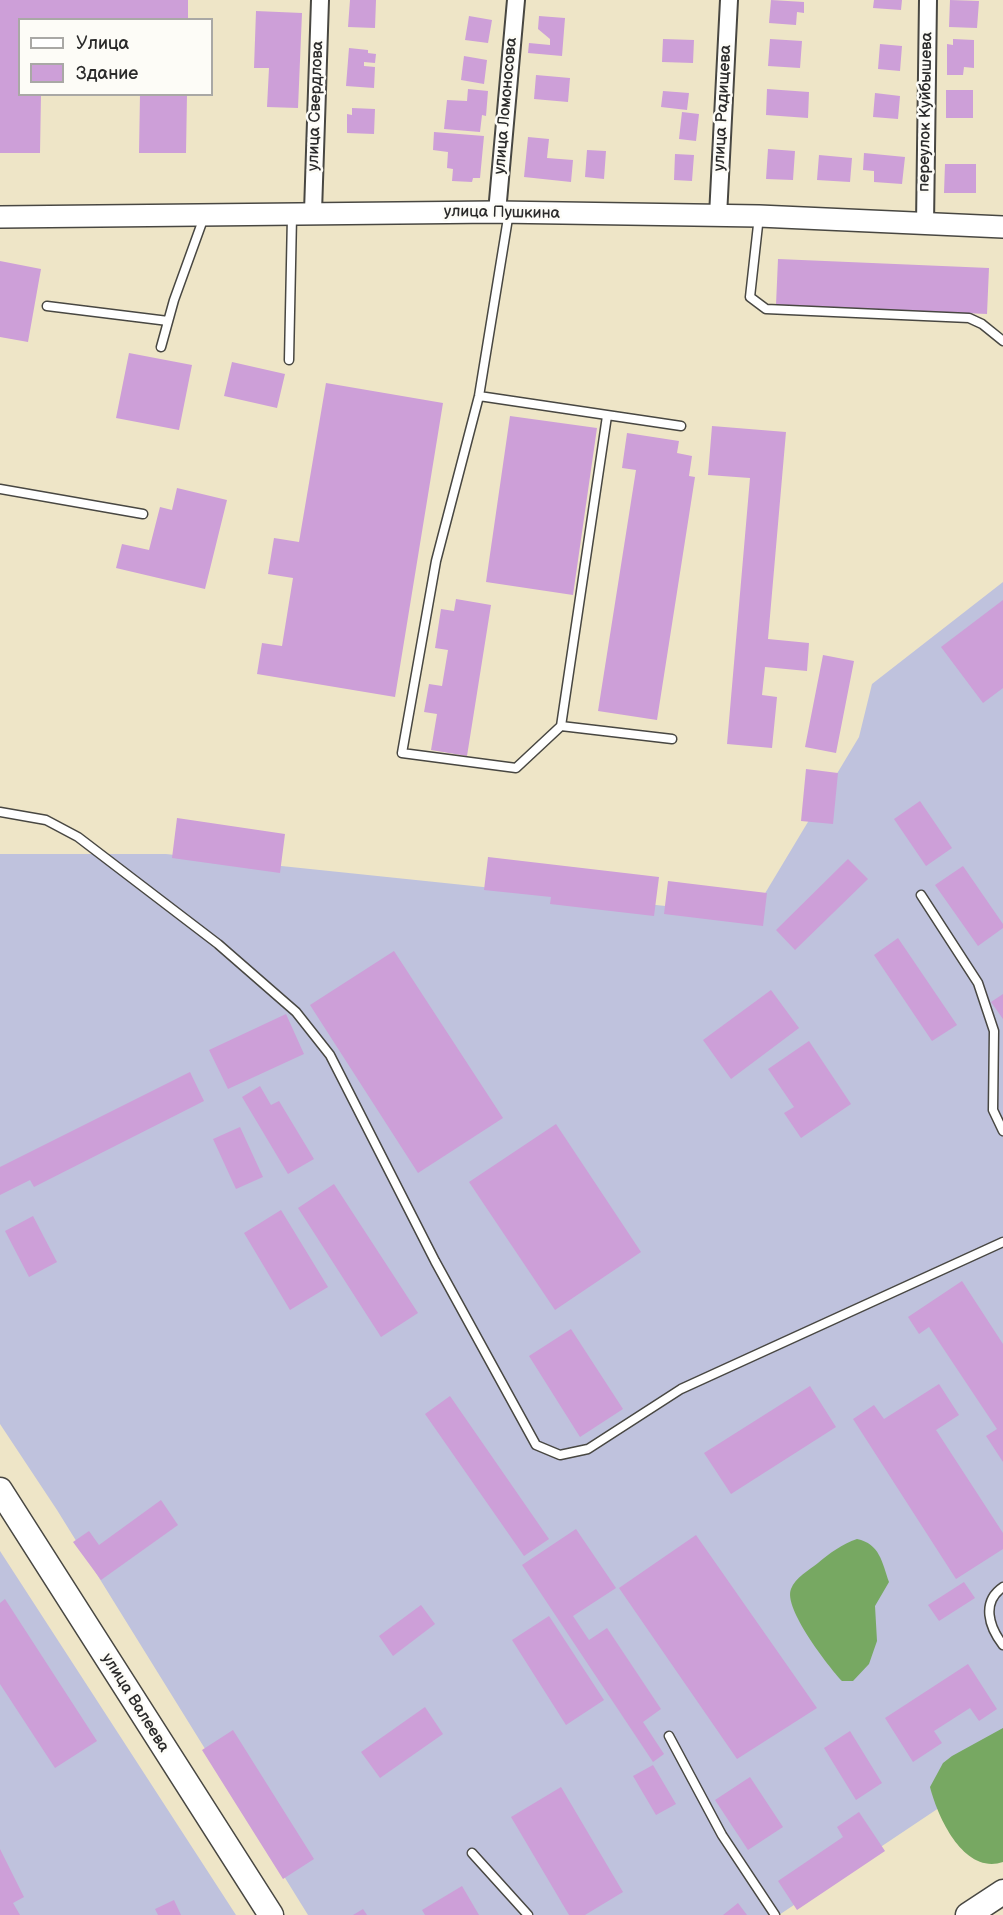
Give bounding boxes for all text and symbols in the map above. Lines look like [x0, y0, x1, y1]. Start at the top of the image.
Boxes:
legend [18, 18, 213, 96]
street label: переулок Куйбышева [915, 32, 937, 192]
text: Улица [76, 33, 129, 54]
street label: улица Ломоносова [490, 37, 522, 175]
street label: улица Свердлова [304, 41, 328, 171]
street label: улица Радищева [710, 44, 736, 172]
text: Здание [76, 63, 138, 84]
street label: улица Пушкина [444, 202, 560, 224]
street label: улица Валеева [97, 1650, 173, 1756]

